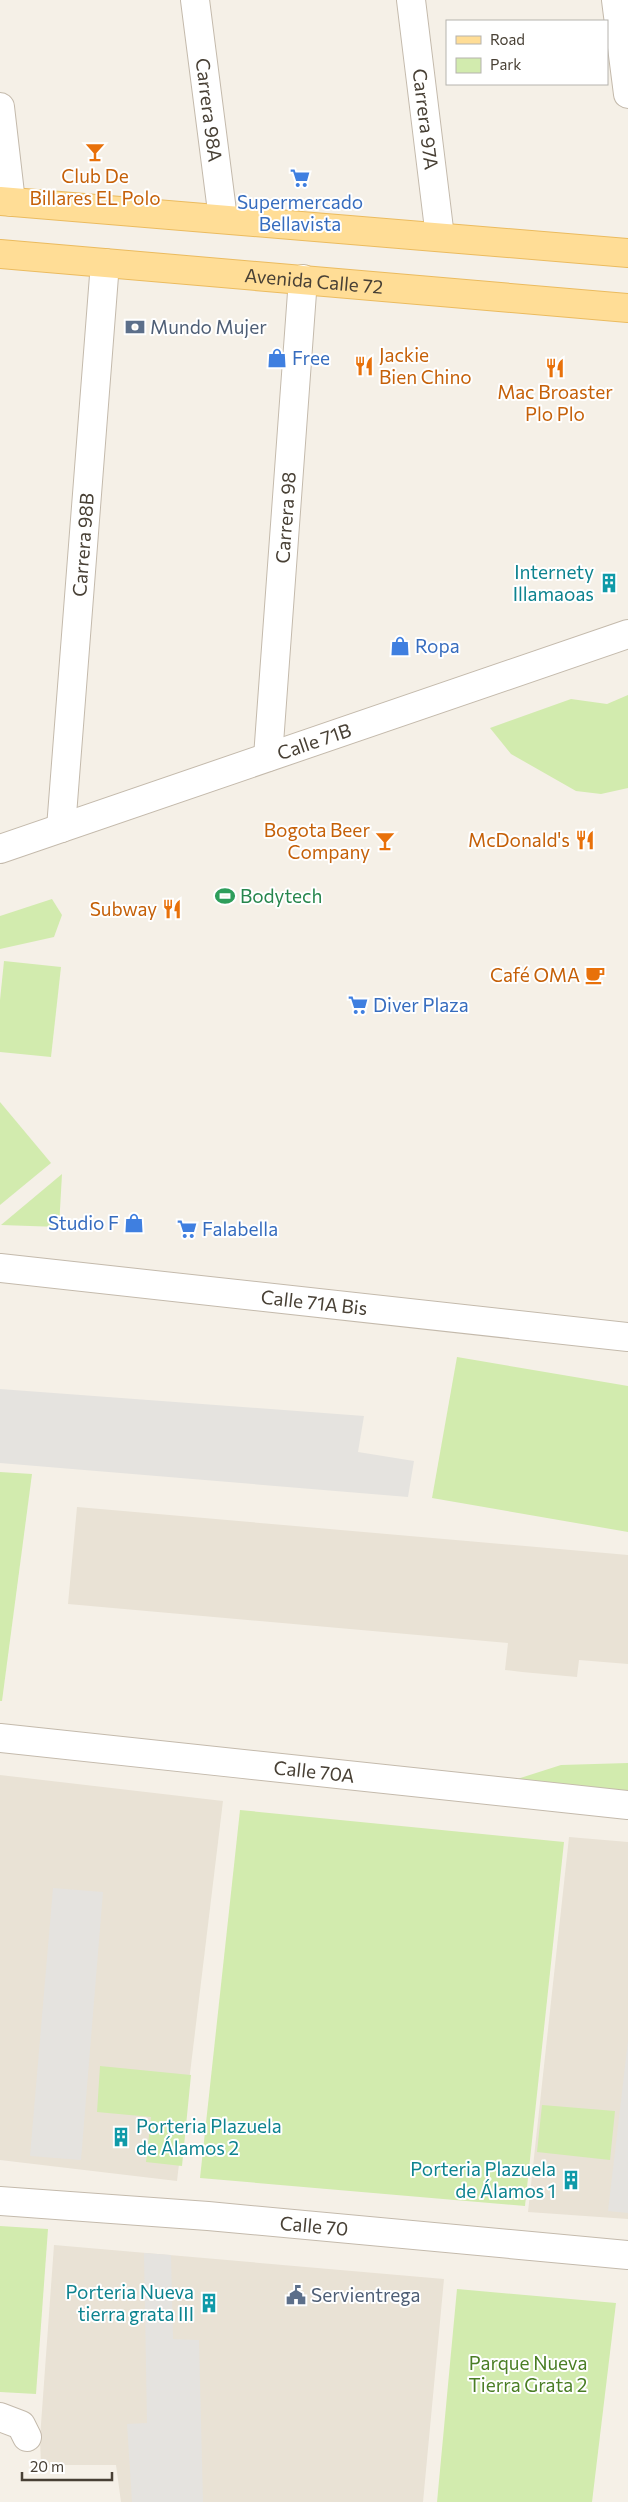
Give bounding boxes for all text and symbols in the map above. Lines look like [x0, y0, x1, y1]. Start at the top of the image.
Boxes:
legend [446, 20, 608, 85]
text: Road [490, 30, 525, 48]
text: Park [490, 55, 521, 73]
street label: Carrera 98A [192, 57, 228, 163]
street label: Carrera 97A [408, 67, 444, 171]
bar icon: Club De Billares EL Polo [84, 141, 106, 163]
place label: Club De Billares EL Polo [29, 164, 161, 209]
supermarket icon: Supermercado Bellavista [289, 167, 311, 189]
place label: Supermercado Bellavista [237, 190, 363, 235]
street label: Avenida Calle 72 [244, 263, 384, 298]
place label: Mundo Mujer [150, 315, 267, 338]
bank icon: Mundo Mujer [124, 316, 146, 338]
place label: Jackie Bien Chino [379, 343, 472, 388]
place label: Free [292, 346, 330, 369]
shop icon: Free [266, 347, 288, 369]
restaurant icon: Jackie Bien Chino [353, 355, 375, 377]
restaurant icon: Mac Broaster Plo Plo [544, 357, 566, 379]
place label: Mac Broaster Plo Plo [497, 380, 613, 425]
street label: Carrera 98 [270, 471, 300, 564]
street label: Carrera 98B [67, 492, 98, 598]
place label: Internety Illamaoas [513, 560, 594, 605]
building icon: Internety Illamaoas [598, 572, 620, 594]
place label: Ropa [415, 634, 460, 657]
shop icon: Ropa [389, 635, 411, 657]
street label: Calle 71B [274, 718, 354, 764]
place label: Bogota Beer Company [264, 818, 370, 863]
place label: McDonald's [468, 828, 570, 851]
restaurant icon: McDonald's [574, 829, 596, 851]
bar icon: Bogota Beer Company [374, 830, 396, 852]
place label: Bodytech [240, 884, 322, 907]
sports icon: Bodytech [214, 885, 236, 907]
place label: Subway [90, 897, 157, 920]
restaurant icon: Subway [161, 898, 183, 920]
place label: Café OMA [490, 963, 580, 986]
cafe icon: Café OMA [584, 964, 606, 986]
place label: Diver Plaza [373, 993, 469, 1016]
supermarket icon: Diver Plaza [347, 994, 369, 1016]
place label: Studio F [48, 1211, 119, 1234]
shop icon: Studio F [123, 1212, 145, 1234]
place label: Falabella [202, 1217, 278, 1240]
supermarket icon: Falabella [176, 1218, 198, 1240]
street label: Calle 71A Bis [260, 1285, 369, 1319]
street label: Calle 70A [273, 1755, 356, 1787]
place label: Porteria Plazuela de Álamos 2 [136, 2114, 282, 2159]
building icon: Porteria Plazuela de Álamos 2 [110, 2126, 132, 2148]
place label: Porteria Plazuela de Álamos 1 [410, 2157, 556, 2202]
building icon: Porteria Plazuela de Álamos 1 [560, 2169, 582, 2191]
street label: Calle 70 [279, 2211, 349, 2240]
place label: Porteria Nueva tierra grata III [66, 2280, 194, 2325]
place label: Servientrega [311, 2283, 420, 2306]
public building icon: Servientrega [285, 2284, 307, 2306]
building icon: Porteria Nueva tierra grata III [198, 2292, 220, 2314]
park label: Parque Nueva Tierra Grata 2 [469, 2351, 587, 2396]
scale bar [22, 2450, 112, 2482]
text: 20 m [30, 2457, 64, 2475]

